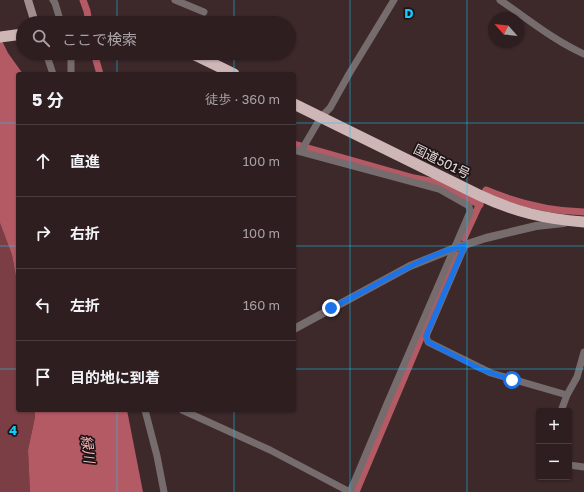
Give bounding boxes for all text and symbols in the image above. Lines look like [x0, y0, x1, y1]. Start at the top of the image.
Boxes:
text: D [404, 5, 414, 21]
north arrow [488, 12, 524, 48]
search box [16, 16, 296, 60]
icon: search [30, 27, 52, 49]
text: ここで検索 [62, 30, 137, 48]
text: 5 分 [32, 89, 64, 110]
text: 徒歩 · 360 m [205, 91, 280, 107]
street label: 国道501号 [411, 140, 473, 182]
icon: ahead [32, 150, 54, 172]
text: 直進 [70, 152, 100, 170]
text: 100 m [243, 153, 280, 169]
icon: right [32, 222, 54, 244]
text: 右折 [70, 224, 100, 242]
text: 100 m [243, 225, 280, 241]
icon: left [32, 294, 54, 316]
text: 左折 [70, 296, 100, 314]
text: 160 m [243, 297, 280, 313]
route end [322, 299, 340, 317]
icon: arrive [32, 366, 54, 388]
text: 目的地に到着 [70, 368, 160, 386]
route start [503, 371, 521, 389]
map controls [536, 408, 572, 480]
button: + [536, 408, 572, 444]
text: 4 [9, 422, 17, 438]
water label: 緑川 [78, 434, 99, 466]
button: − [536, 444, 572, 480]

